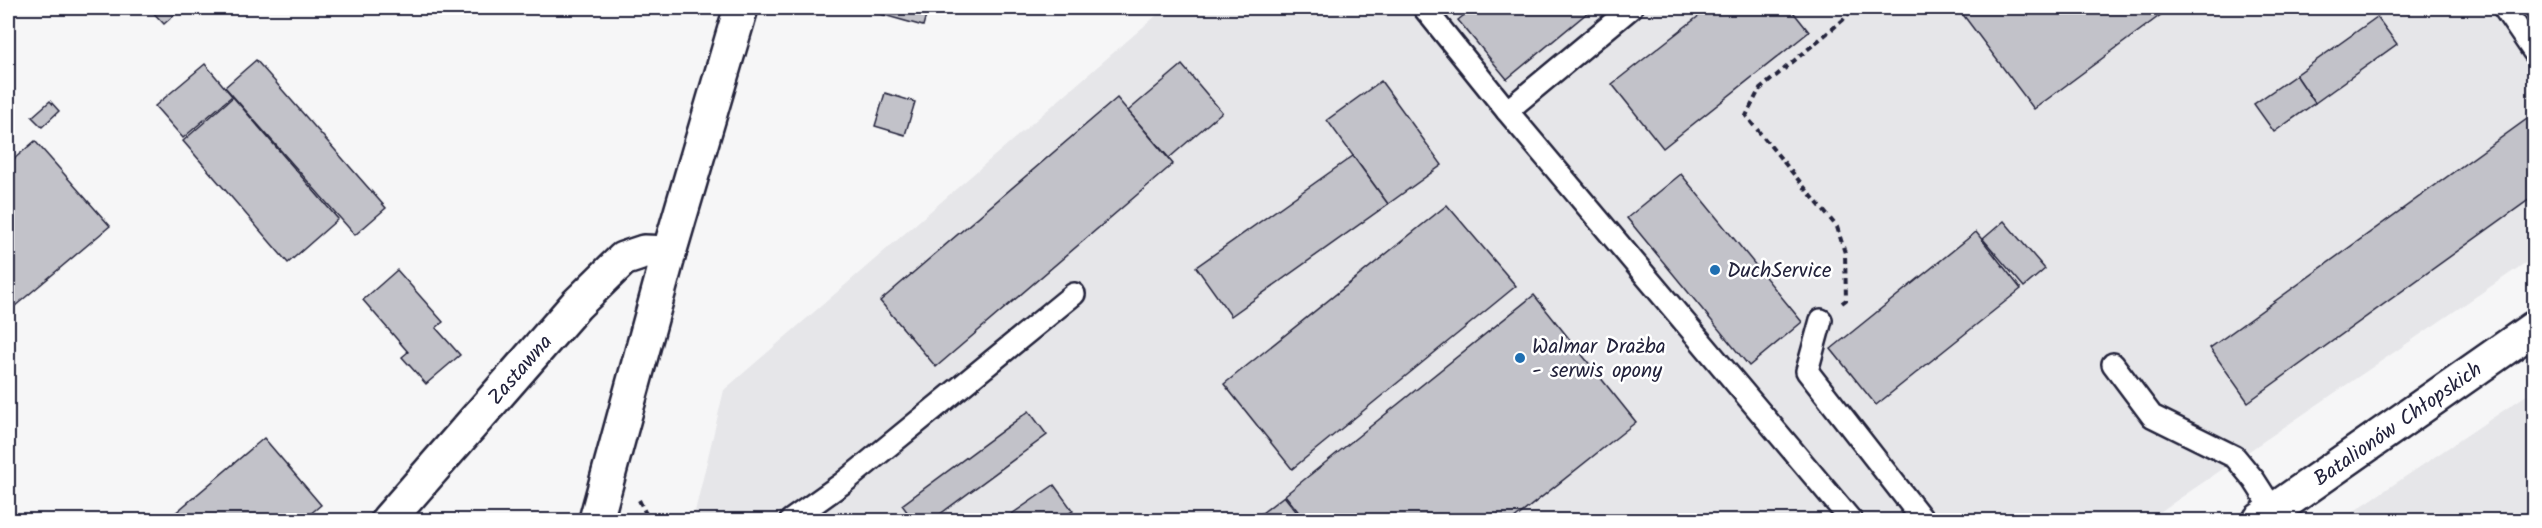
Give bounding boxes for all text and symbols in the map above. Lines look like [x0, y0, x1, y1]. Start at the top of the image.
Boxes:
place label: DuchService [1727, 255, 1832, 288]
marker: DuchService [1708, 263, 1722, 277]
street label: Zastawna [480, 328, 561, 413]
place label: Walmar Drażba - serwis opony [1532, 331, 1666, 388]
marker: Walmar Drażba - serwis opony [1513, 351, 1527, 365]
street label: Batalionów Chłopskich [2307, 354, 2490, 496]

